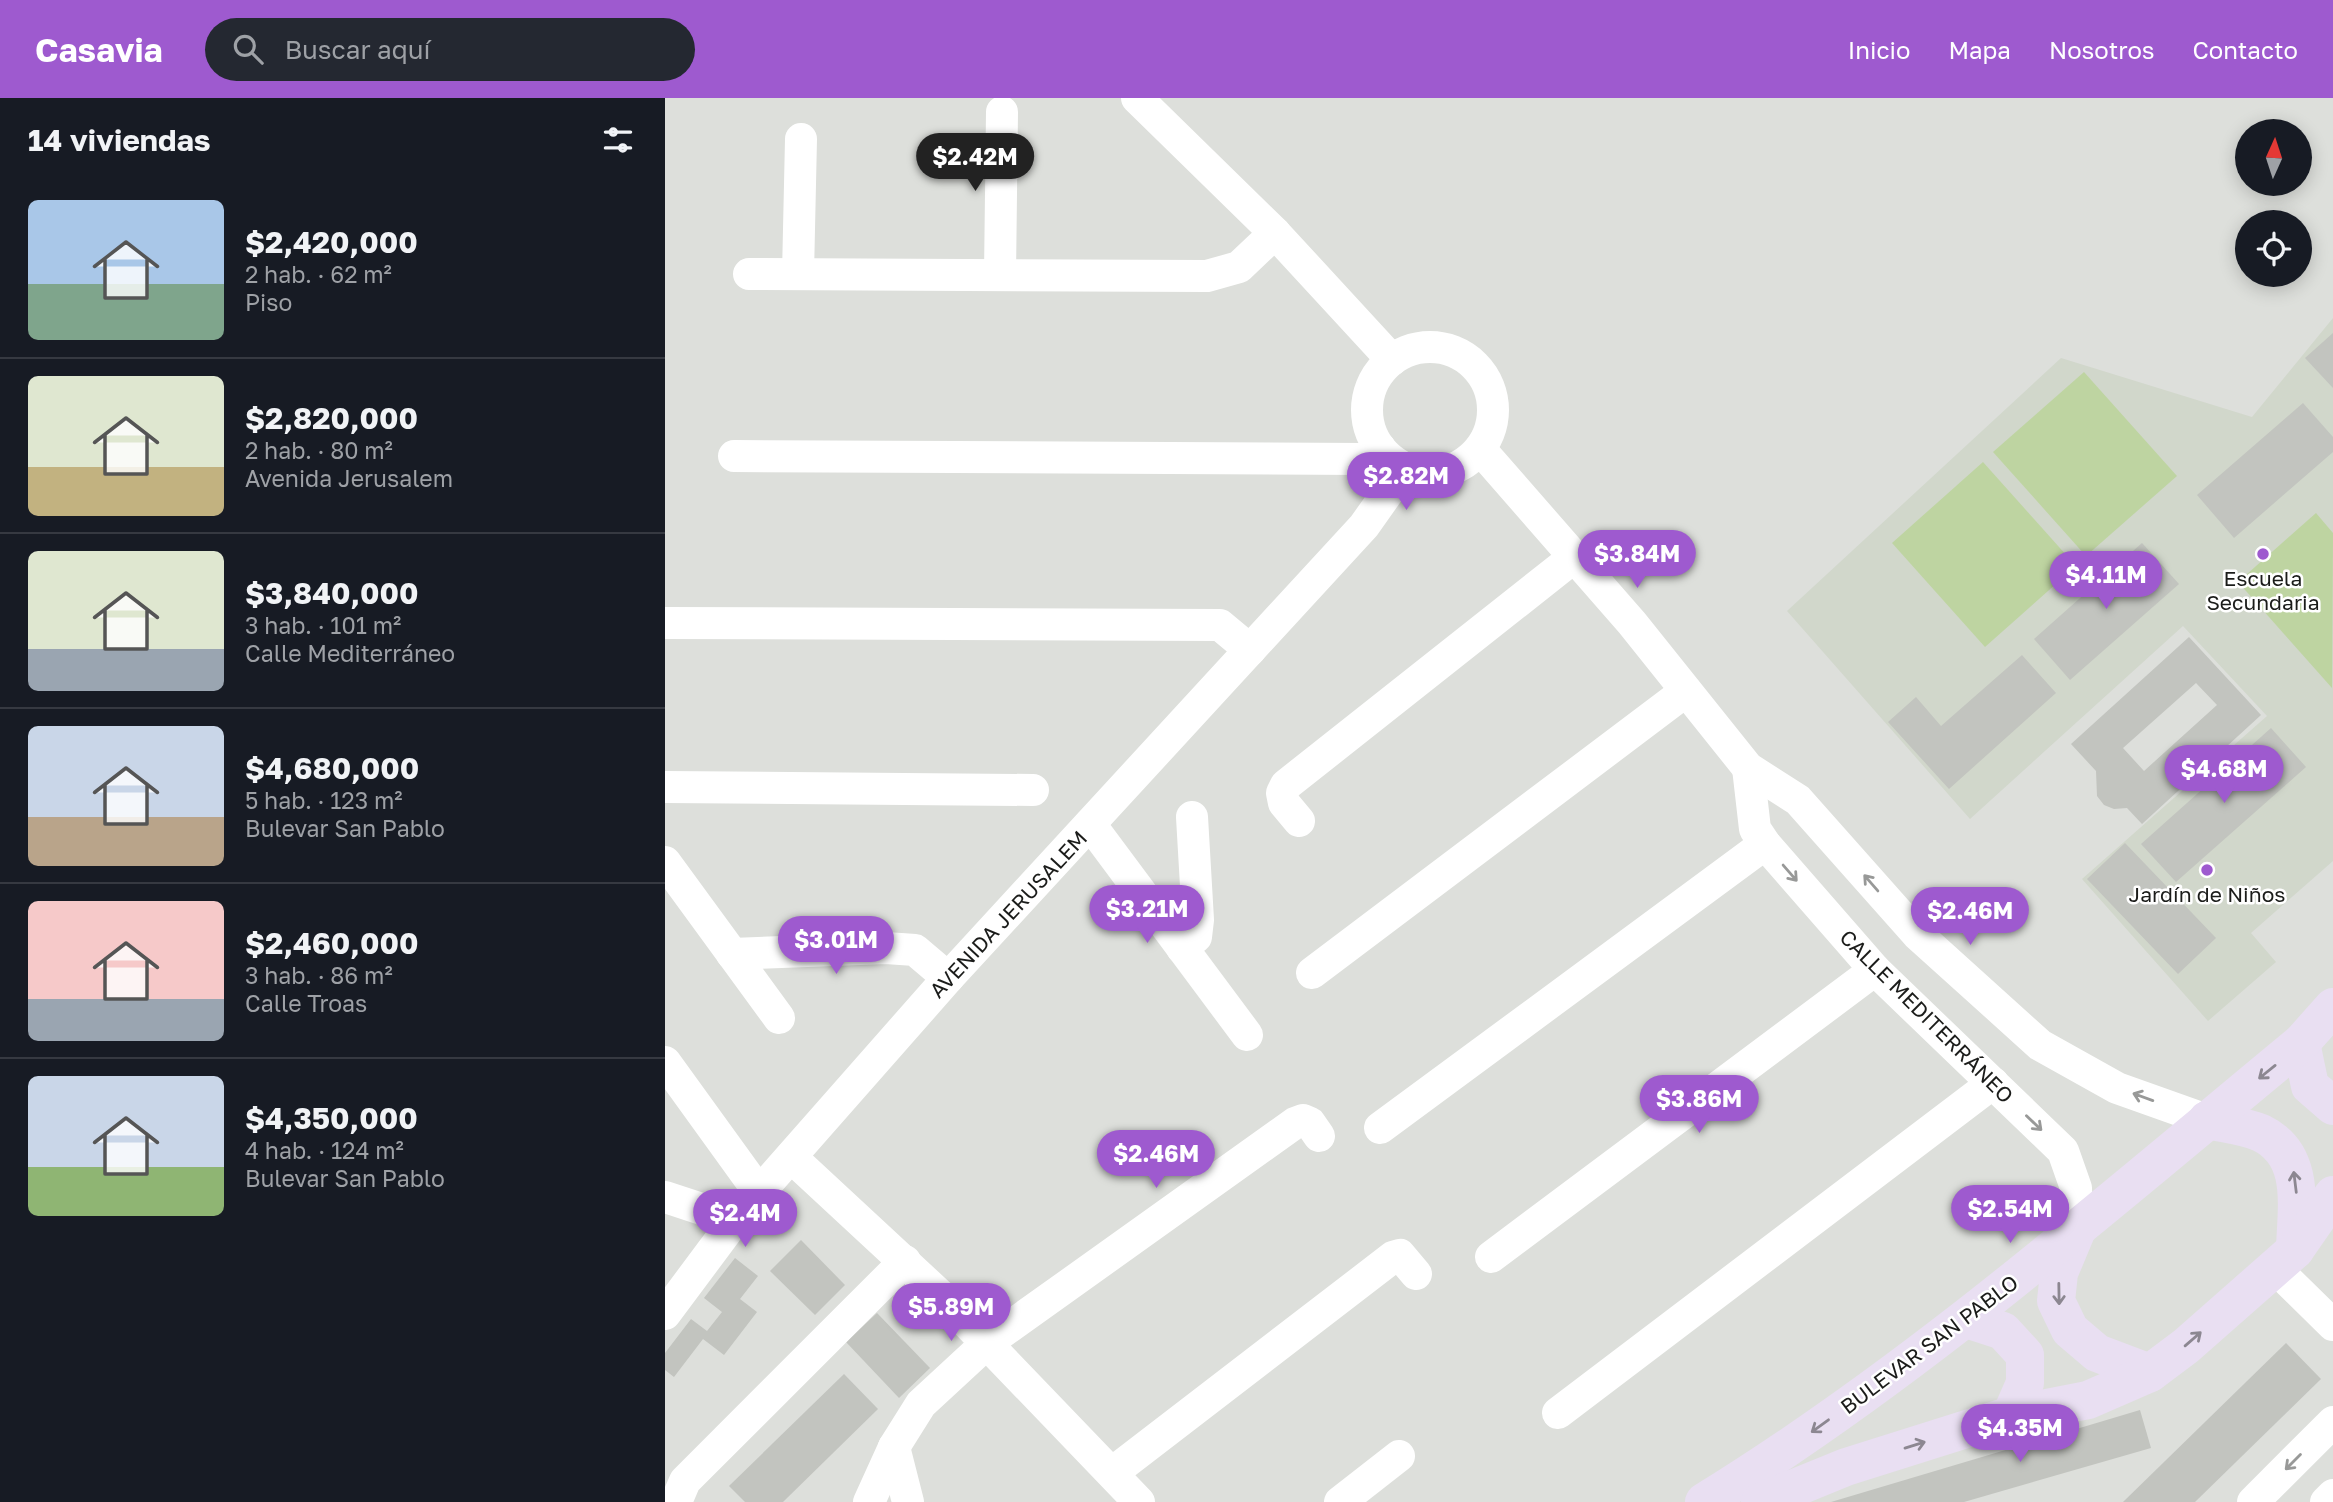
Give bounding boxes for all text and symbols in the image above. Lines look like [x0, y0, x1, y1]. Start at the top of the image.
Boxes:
search box [205, 18, 695, 81]
text: Casavia [35, 30, 163, 69]
icon: search [229, 30, 267, 68]
text: Buscar aquí [285, 34, 430, 65]
text: Inicio [1848, 35, 1910, 64]
text: Mapa [1948, 35, 2011, 64]
text: Nosotros [2049, 35, 2155, 64]
text: Contacto [2193, 35, 2298, 64]
north arrow [2235, 119, 2312, 196]
map controls [2235, 119, 2312, 287]
icon: filters [599, 121, 637, 159]
text: 14 viviendas [28, 122, 211, 158]
pin: $2.42M [918, 134, 1032, 193]
text: $2.42M [932, 142, 1018, 170]
button: locate [2235, 210, 2312, 287]
text: $2,420,000 [245, 224, 418, 260]
icon: home [84, 228, 168, 312]
text: 2 hab. · 62 m² [245, 260, 392, 288]
text: Piso [245, 288, 292, 316]
text: $2,820,000 [245, 400, 418, 436]
icon: home [84, 404, 168, 488]
text: 2 hab. · 80 m² [245, 436, 393, 464]
pin: $2.82M [1349, 452, 1463, 512]
text: $2.82M [1363, 461, 1449, 489]
text: Avenida Jerusalem [245, 464, 453, 492]
pin: $3.84M [1580, 531, 1694, 590]
text: $3.84M [1594, 539, 1680, 567]
marker: Escuela Secundaria [2255, 546, 2271, 562]
pin: $4.11M [2049, 552, 2163, 611]
text: $4.11M [2065, 560, 2147, 588]
place label: Escuela Secundaria [2206, 565, 2320, 615]
text: $3,840,000 [245, 575, 419, 611]
icon: home [84, 579, 168, 663]
text: 3 hab. · 101 m² [245, 611, 401, 639]
text: Calle Mediterráneo [245, 639, 455, 667]
pin: $4.68M [2167, 746, 2281, 805]
text: $4,680,000 [245, 750, 419, 786]
icon: home [84, 754, 168, 838]
text: $4.68M [2181, 754, 2267, 782]
text: 5 hab. · 123 m² [245, 786, 403, 814]
text: Bulevar San Pablo [245, 814, 445, 842]
street label: AVENIDA JERUSALEM [924, 825, 1092, 1003]
marker: Jardín de Niños [2199, 862, 2215, 878]
one-way arrow [1782, 863, 1798, 881]
one-way arrow [1863, 874, 1879, 892]
place label: Jardín de Niños [2129, 881, 2285, 907]
pin: $3.21M [1090, 886, 1204, 945]
pin: $2.46M [1913, 888, 2027, 947]
text: $3.21M [1105, 894, 1189, 922]
text: $2.46M [1927, 896, 2013, 924]
pin: $3.01M [779, 916, 893, 976]
street label: CALLE MEDITERRÁNEO [1835, 924, 2019, 1108]
text: $2,460,000 [245, 925, 418, 961]
text: $3.01M [794, 925, 878, 953]
icon: home [84, 929, 168, 1013]
text: 3 hab. · 86 m² [245, 961, 393, 989]
text: Calle Troas [245, 989, 367, 1017]
one-way arrow [2258, 1064, 2276, 1079]
pin: $3.86M [1642, 1076, 1756, 1135]
text: $3.86M [1656, 1084, 1742, 1112]
one-way arrow [2132, 1090, 2154, 1103]
text: $4,350,000 [245, 1100, 418, 1136]
icon: home [84, 1104, 168, 1188]
one-way arrow [2026, 1114, 2043, 1131]
pin: $2.46M [1099, 1130, 1213, 1190]
text: 4 hab. · 124 m² [245, 1136, 404, 1164]
text: $2.46M [1113, 1139, 1199, 1167]
text: Bulevar San Pablo [245, 1164, 445, 1192]
one-way arrow [2289, 1171, 2302, 1194]
pin: $2.54M [1953, 1186, 2067, 1245]
pin: $2.4M [696, 1190, 794, 1249]
text: $2.54M [1967, 1194, 2053, 1222]
text: $2.4M [709, 1198, 781, 1226]
street label: BULEVAR SAN PABLO [1835, 1269, 2023, 1419]
one-way arrow [2052, 1283, 2065, 1306]
pin: $5.89M [894, 1284, 1008, 1343]
text: $5.89M [908, 1292, 994, 1320]
one-way arrow [2184, 1331, 2202, 1347]
pin: $4.35M [1963, 1404, 2077, 1464]
text: $4.35M [1977, 1413, 2063, 1441]
one-way arrow [1811, 1419, 1830, 1433]
one-way arrow [1904, 1438, 1926, 1450]
one-way arrow [2285, 1453, 2302, 1470]

